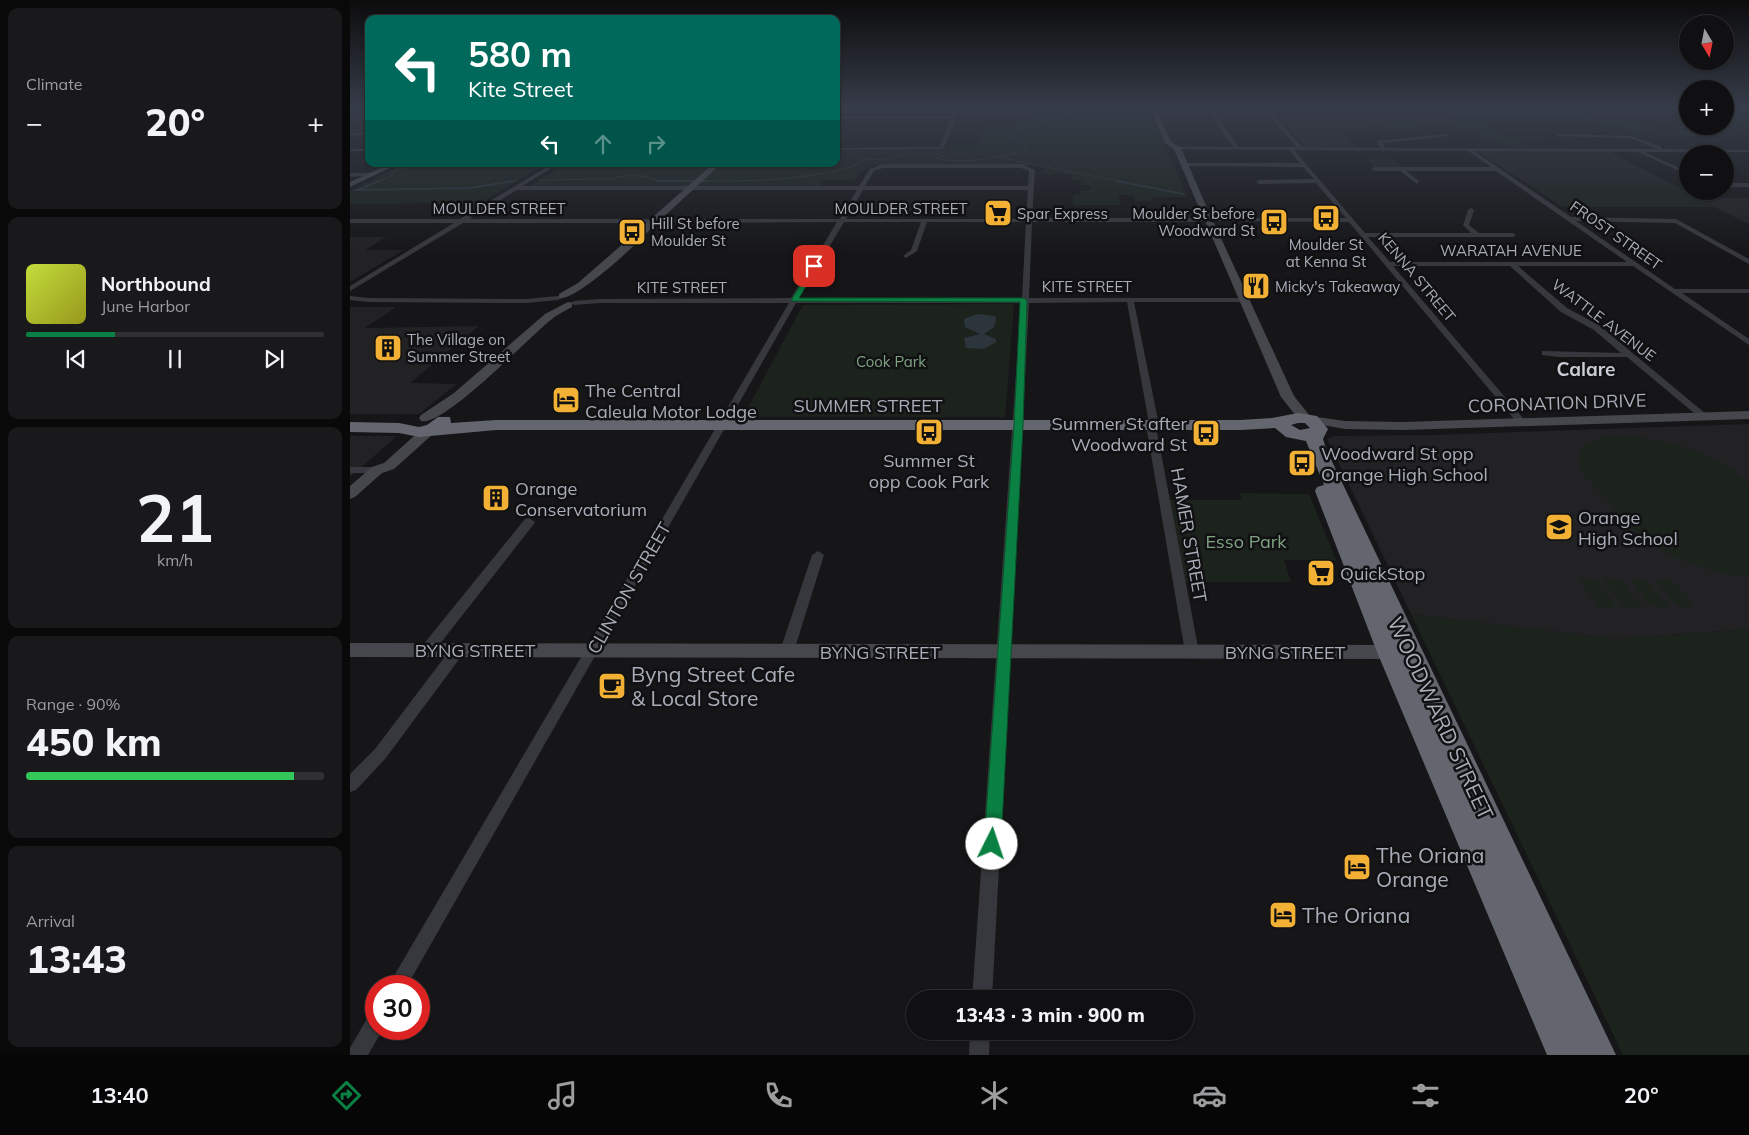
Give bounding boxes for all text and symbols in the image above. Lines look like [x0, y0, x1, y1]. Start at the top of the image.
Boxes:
north arrow [1679, 15, 1734, 70]
map controls [1679, 15, 1734, 200]
text: 580 m [468, 32, 572, 76]
icon: left [385, 35, 450, 100]
text: Climate [26, 74, 82, 94]
text: Kite Street [468, 75, 573, 103]
button: + [1679, 80, 1734, 135]
text: 20° [145, 98, 205, 146]
text: − [26, 105, 43, 140]
text: + [307, 105, 324, 140]
icon: left [536, 130, 564, 158]
icon: ahead [589, 130, 617, 158]
icon: right [642, 130, 670, 158]
button: − [1679, 145, 1734, 200]
street label: FROST STREET [1567, 196, 1665, 274]
supermarket icon: Spar Express [983, 198, 1013, 228]
street label: MOULDER STREET [433, 199, 565, 218]
street label: MOULDER STREET [835, 199, 967, 218]
bus stop icon: Moulder St at Kenna St [1311, 203, 1341, 233]
place label: Spar Express [1017, 204, 1108, 223]
place label: Moulder St before Woodward St [1132, 204, 1255, 240]
bus stop icon: Moulder St before Woodward St [1259, 207, 1289, 237]
place label: Hill St before Moulder St [651, 214, 740, 250]
bus stop icon: Hill St before Moulder St [617, 217, 647, 247]
street label: KENNA STREET [1374, 228, 1460, 326]
place label: Moulder St at Kenna St [1286, 235, 1366, 271]
street label: WARATAH AVENUE [1440, 241, 1582, 260]
pin [793, 245, 835, 287]
icon: arrive [800, 252, 828, 280]
restaurant icon: Micky's Takeaway [1241, 271, 1271, 301]
text: Northbound [101, 272, 211, 296]
street label: WATTLE AVENUE [1548, 275, 1660, 365]
street label: KITE STREET [1042, 277, 1132, 296]
place label: Micky's Takeaway [1275, 277, 1400, 296]
street label: KITE STREET [637, 278, 727, 297]
text: June Harbor [101, 296, 190, 316]
place label: The Village on Summer Street [407, 330, 510, 366]
building icon: The Village on Summer Street [373, 333, 403, 363]
icon: previous [62, 345, 90, 373]
icon: pause [161, 345, 189, 373]
icon: next [260, 345, 288, 373]
park label: Cook Park [856, 352, 926, 371]
district label: Calare [1557, 357, 1615, 381]
place label: The Central Caleula Motor Lodge [585, 379, 757, 423]
hotel icon: The Central Caleula Motor Lodge [551, 385, 581, 415]
street label: CORONATION DRIVE [1467, 388, 1647, 418]
street label: SUMMER STREET [793, 394, 943, 417]
place label: Summer St after Woodward St [1052, 412, 1187, 456]
bus stop icon: Summer St opp Cook Park [914, 417, 944, 447]
bus stop icon: Summer St after Woodward St [1191, 418, 1221, 448]
place label: Woodward St opp Orange High School [1321, 442, 1488, 486]
bus stop icon: Woodward St opp Orange High School [1287, 448, 1317, 478]
place label: Summer St opp Cook Park [869, 449, 990, 493]
street label: HAMER STREET [1166, 466, 1212, 604]
text: 21 [136, 477, 214, 558]
place label: Orange Conservatorium [515, 477, 647, 521]
building icon: Orange Conservatorium [481, 483, 511, 513]
place label: Orange High School [1578, 506, 1678, 550]
school or university icon: Orange High School [1544, 512, 1574, 542]
street label: CLINTON STREET [582, 518, 676, 658]
park label: Esso Park [1205, 530, 1287, 553]
text: km/h [157, 550, 193, 570]
supermarket icon: QuickStop [1306, 558, 1336, 588]
place label: QuickStop [1340, 562, 1425, 585]
street label: WOODWARD STREET [1382, 612, 1500, 824]
street label: BYNG STREET [415, 639, 535, 662]
street label: BYNG STREET [820, 641, 940, 664]
street label: BYNG STREET [1225, 641, 1345, 664]
place label: Byng Street Cafe & Local Store [631, 661, 795, 711]
cafe icon: Byng Street Cafe & Local Store [597, 671, 627, 701]
text: Range · 90% [26, 694, 121, 714]
text: 450 km [26, 718, 162, 766]
position arrow [965, 817, 1017, 869]
place label: The Oriana Orange [1376, 842, 1484, 892]
hotel icon: The Oriana Orange [1342, 852, 1372, 882]
hotel icon: The Oriana [1268, 900, 1298, 930]
place label: The Oriana [1302, 902, 1410, 928]
text: Arrival [26, 911, 75, 931]
text: 13:43 [26, 935, 127, 983]
speed limit sign: 30 [365, 975, 430, 1040]
text: 13:43 · 3 min · 900 m [955, 1003, 1145, 1027]
icon: directions [329, 1078, 364, 1113]
icon: music [545, 1078, 580, 1113]
icon: phone [761, 1078, 796, 1113]
icon: climate [977, 1078, 1012, 1113]
icon: car [1192, 1078, 1227, 1113]
icon: filters [1408, 1078, 1443, 1113]
text: 13:40 [90, 1081, 149, 1109]
text: 20° [1624, 1081, 1659, 1109]

